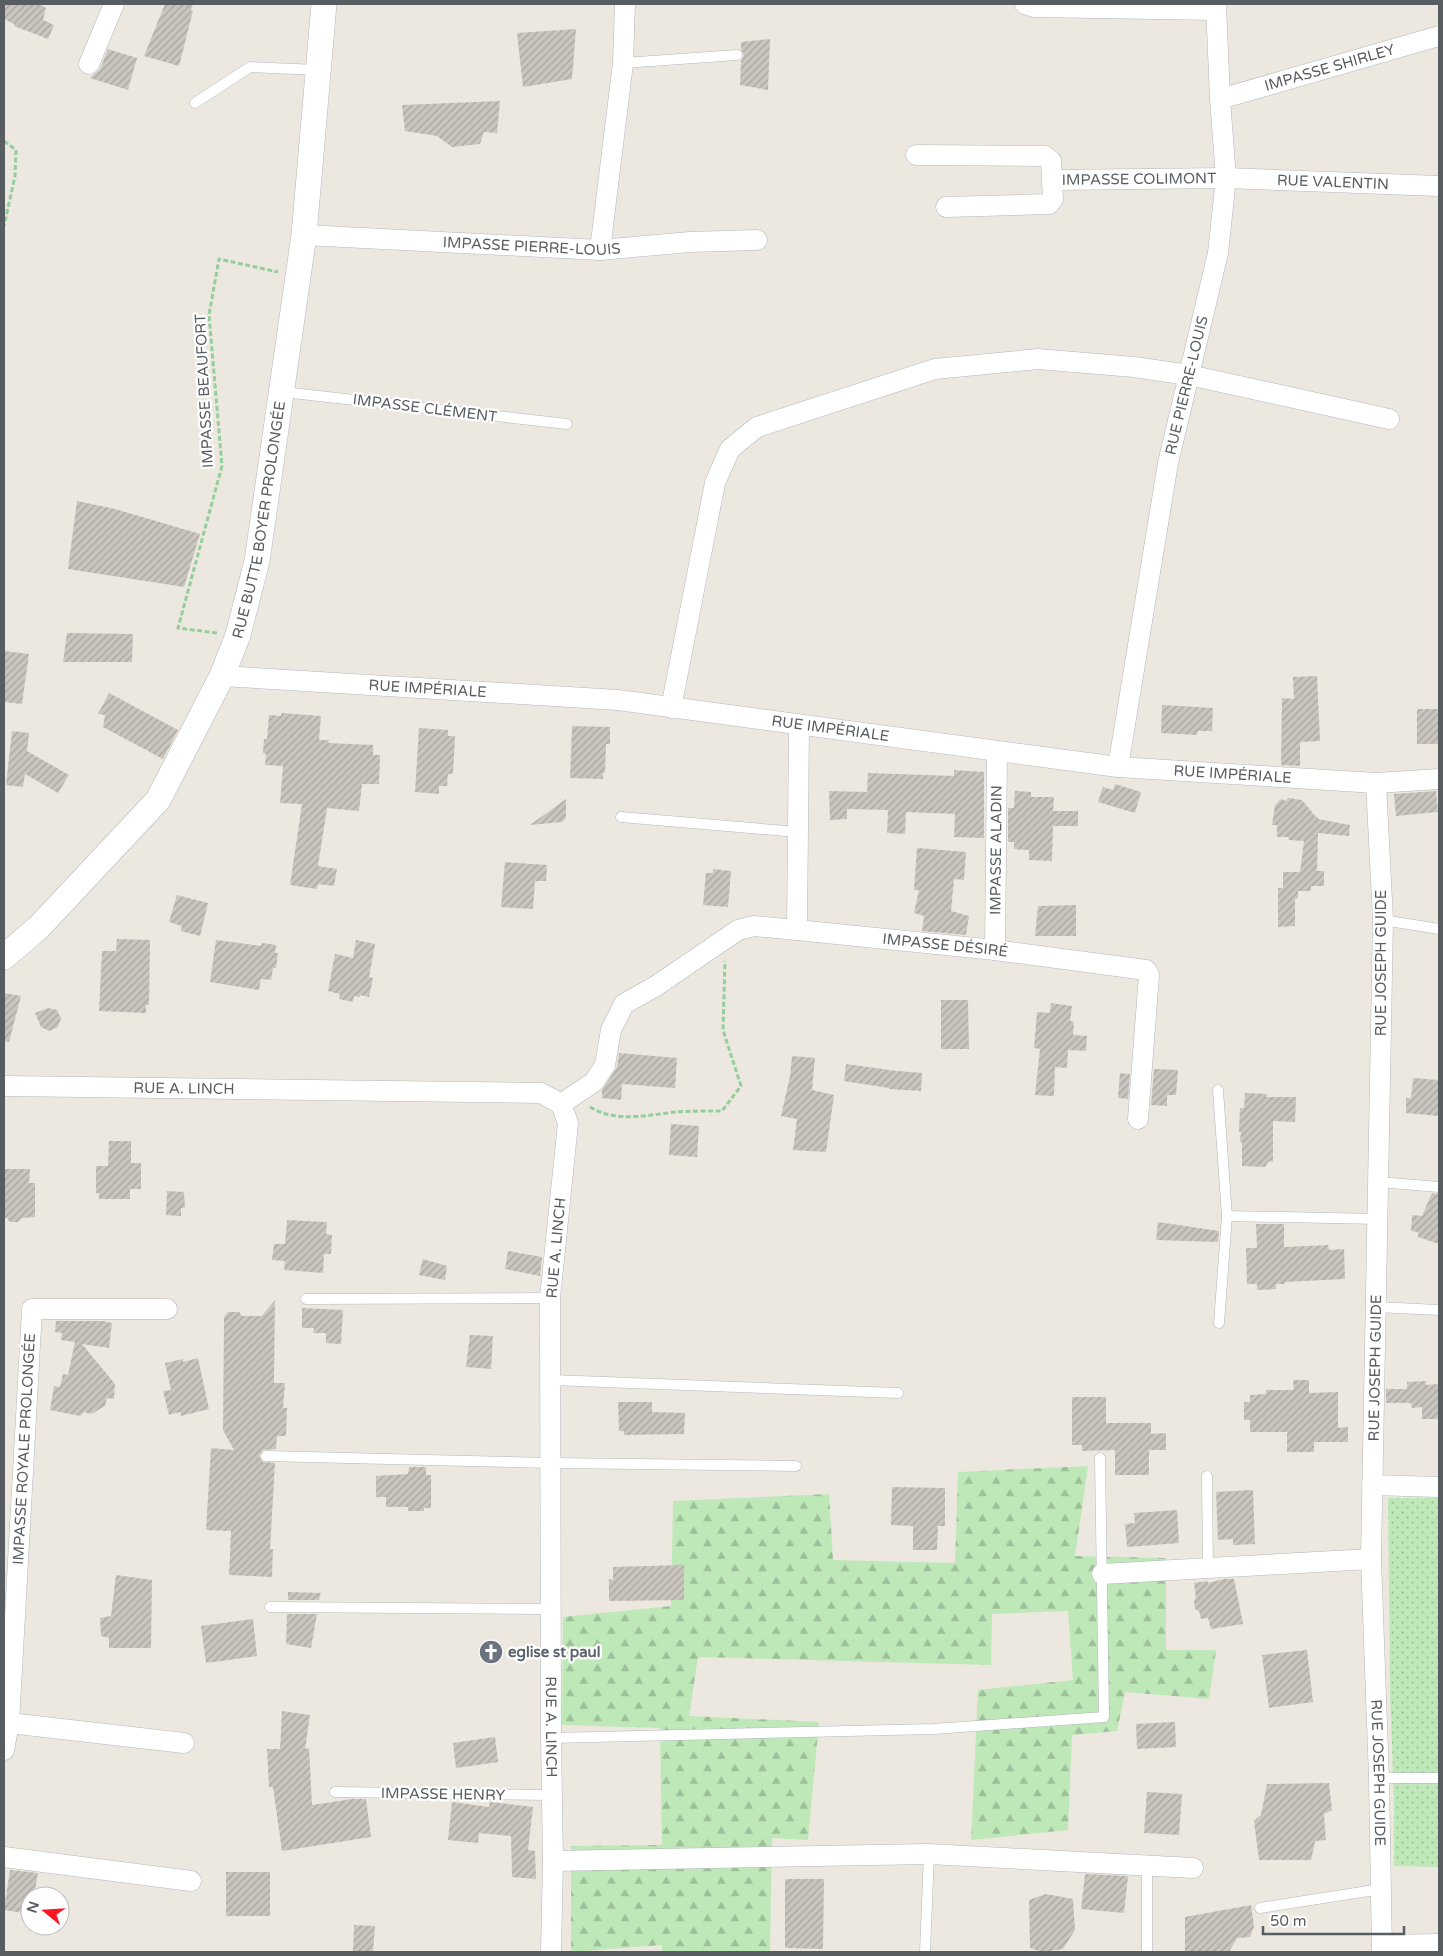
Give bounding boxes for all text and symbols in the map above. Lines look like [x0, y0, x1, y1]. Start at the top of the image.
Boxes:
street label: IMPASSE SHIRLEY [1262, 40, 1397, 95]
street label: IMPASSE COLIMONT [1062, 169, 1216, 189]
street label: RUE VALENTIN [1276, 171, 1389, 193]
street label: IMPASSE PIERRE-LOUIS [442, 233, 621, 259]
street label: IMPASSE BEAUFORT [191, 313, 217, 469]
street label: RUE PIERRE-LOUIS [1161, 314, 1212, 457]
street label: IMPASSE CLÉMENT [352, 390, 498, 426]
street label: RUE BUTTE BOYER PROLONGÉE [228, 400, 289, 640]
street label: RUE IMPÉRIALE [368, 676, 487, 701]
street label: RUE IMPÉRIALE [771, 712, 890, 745]
street label: RUE IMPÉRIALE [1173, 761, 1292, 787]
street label: IMPASSE ALADIN [986, 785, 1006, 915]
street label: RUE JOSEPH GUIDE [1372, 890, 1390, 1036]
street label: IMPASSE DÉSIRÉ [882, 930, 1009, 961]
street label: RUE A. LINCH [133, 1079, 235, 1098]
street label: RUE A. LINCH [543, 1197, 569, 1299]
street label: RUE JOSEPH GUIDE [1365, 1295, 1385, 1441]
street label: IMPASSE ROYALE PROLONGÉE [9, 1333, 39, 1565]
church icon: eglise st paul [478, 1639, 504, 1665]
place label: eglise st paul [508, 1643, 601, 1662]
street label: RUE A. LINCH [542, 1676, 561, 1778]
street label: RUE JOSEPH GUIDE [1367, 1699, 1389, 1846]
street label: IMPASSE HENRY [381, 1784, 506, 1804]
north arrow [20, 1886, 70, 1936]
text: N [23, 1899, 43, 1915]
scale bar [1263, 1904, 1404, 1936]
text: 50 m [1270, 1912, 1307, 1930]

